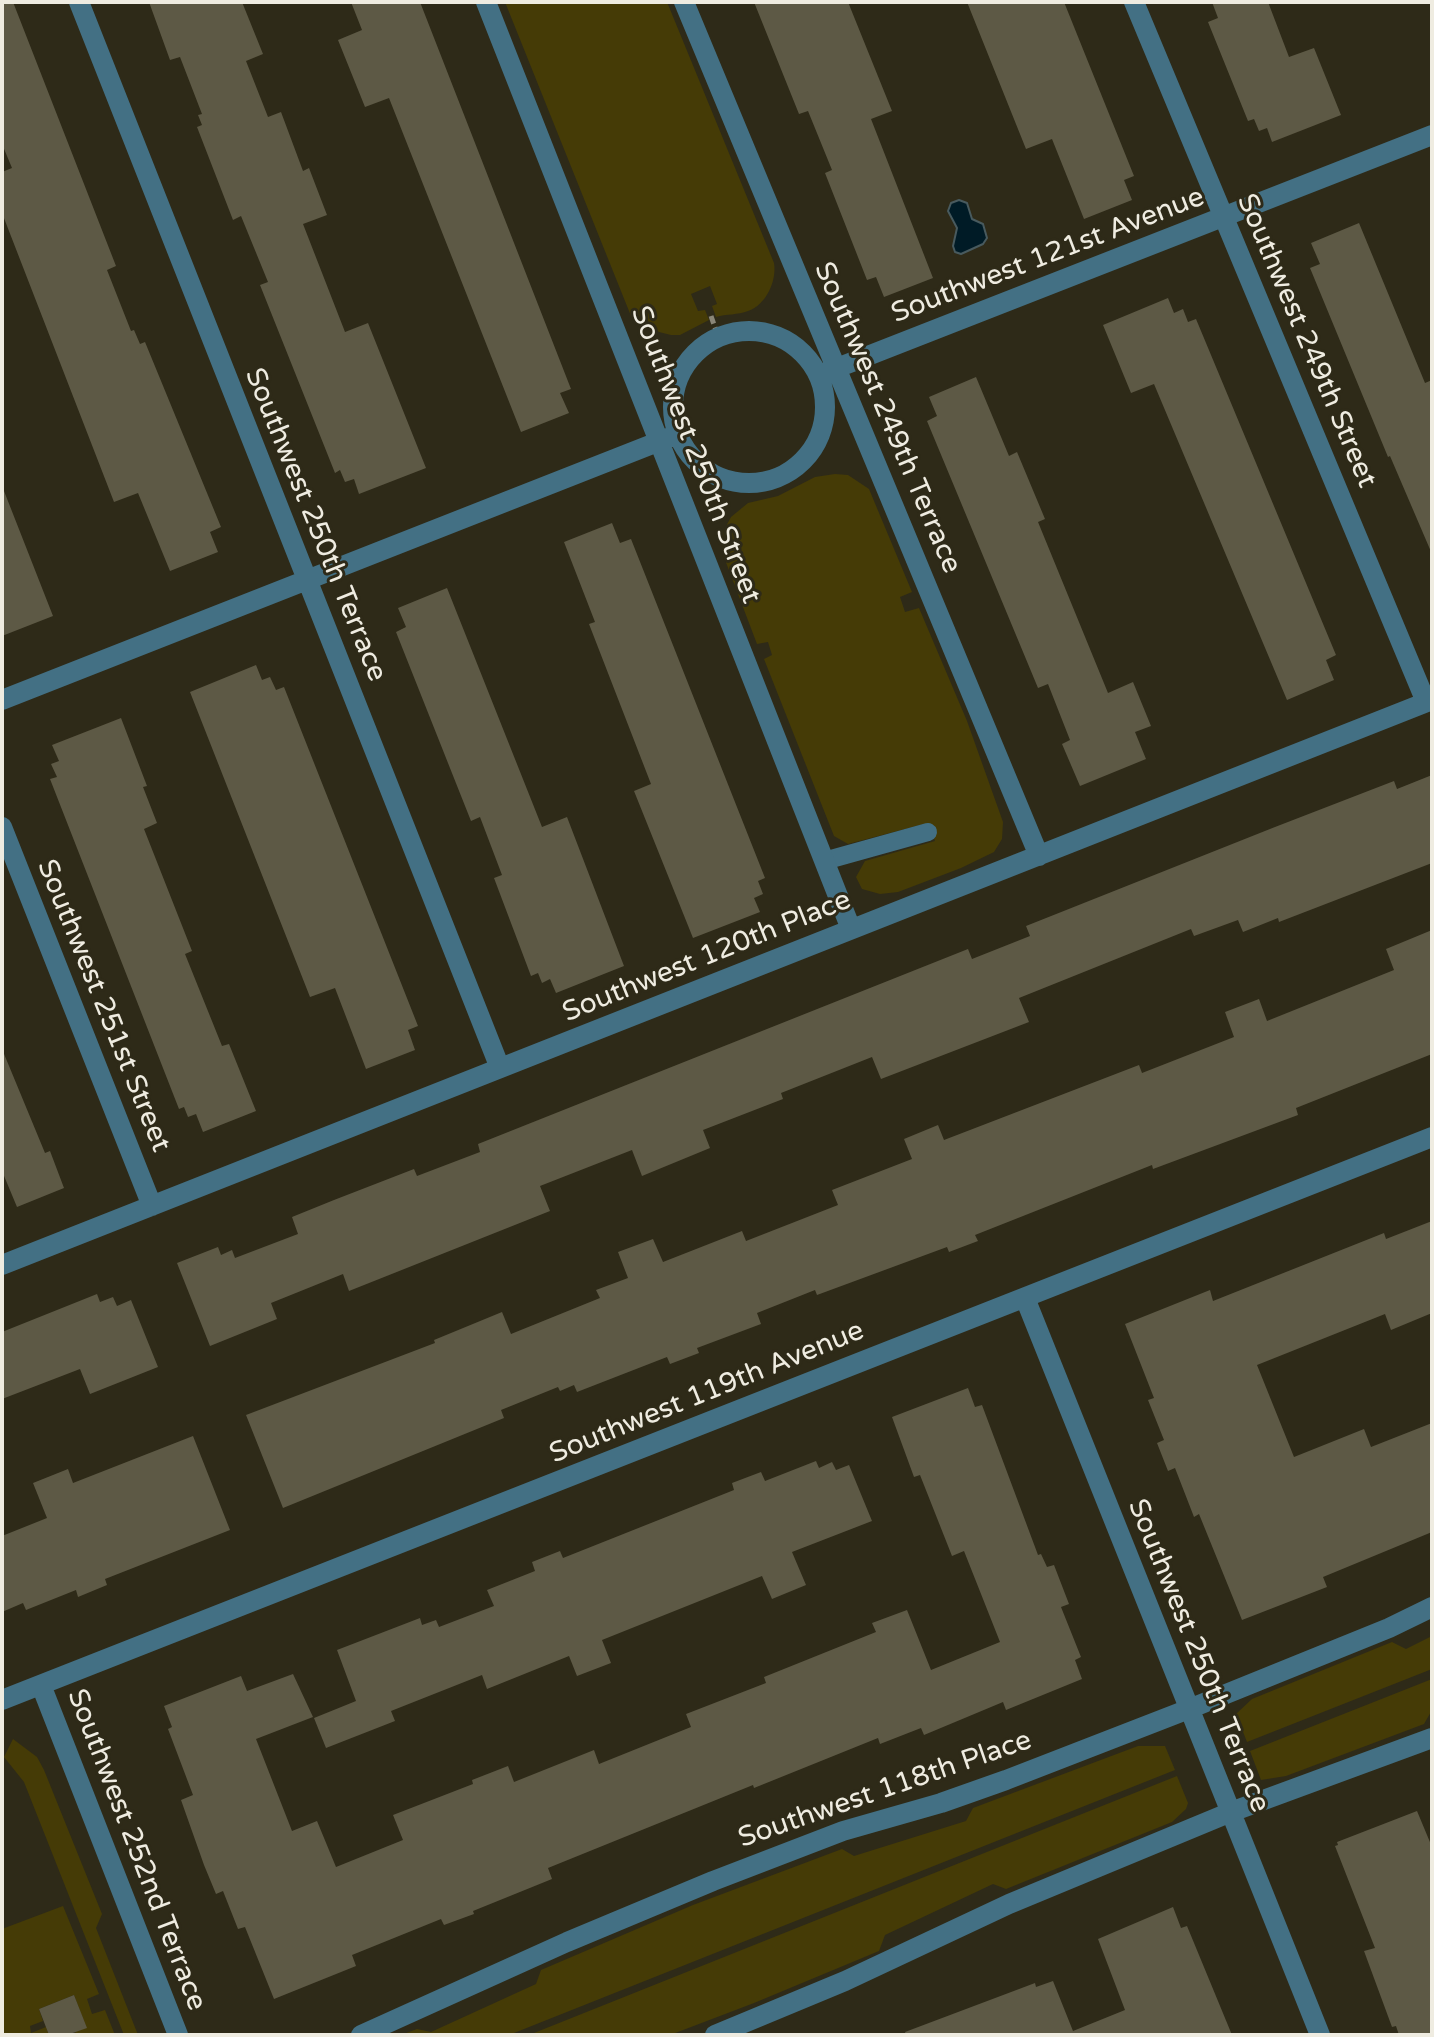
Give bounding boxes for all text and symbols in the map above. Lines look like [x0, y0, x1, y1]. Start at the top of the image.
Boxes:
street label: Southwest 121st Avenue [887, 181, 1209, 331]
street label: Southwest 249th Street [1229, 189, 1383, 493]
street label: Southwest 249th Terrace [806, 257, 968, 579]
street label: Southwest 250th Street [623, 302, 767, 608]
street label: Southwest 250th Terrace [237, 364, 393, 686]
street label: Southwest 251st Street [29, 855, 177, 1157]
street label: Southwest 120th Place [558, 884, 856, 1030]
street label: Southwest 119th Avenue [545, 1314, 869, 1472]
street label: Southwest 250th Terrace [1120, 1495, 1276, 1817]
street label: Southwest 252nd Terrace [59, 1684, 213, 2016]
street label: Southwest 118th Place [734, 1724, 1036, 1856]

